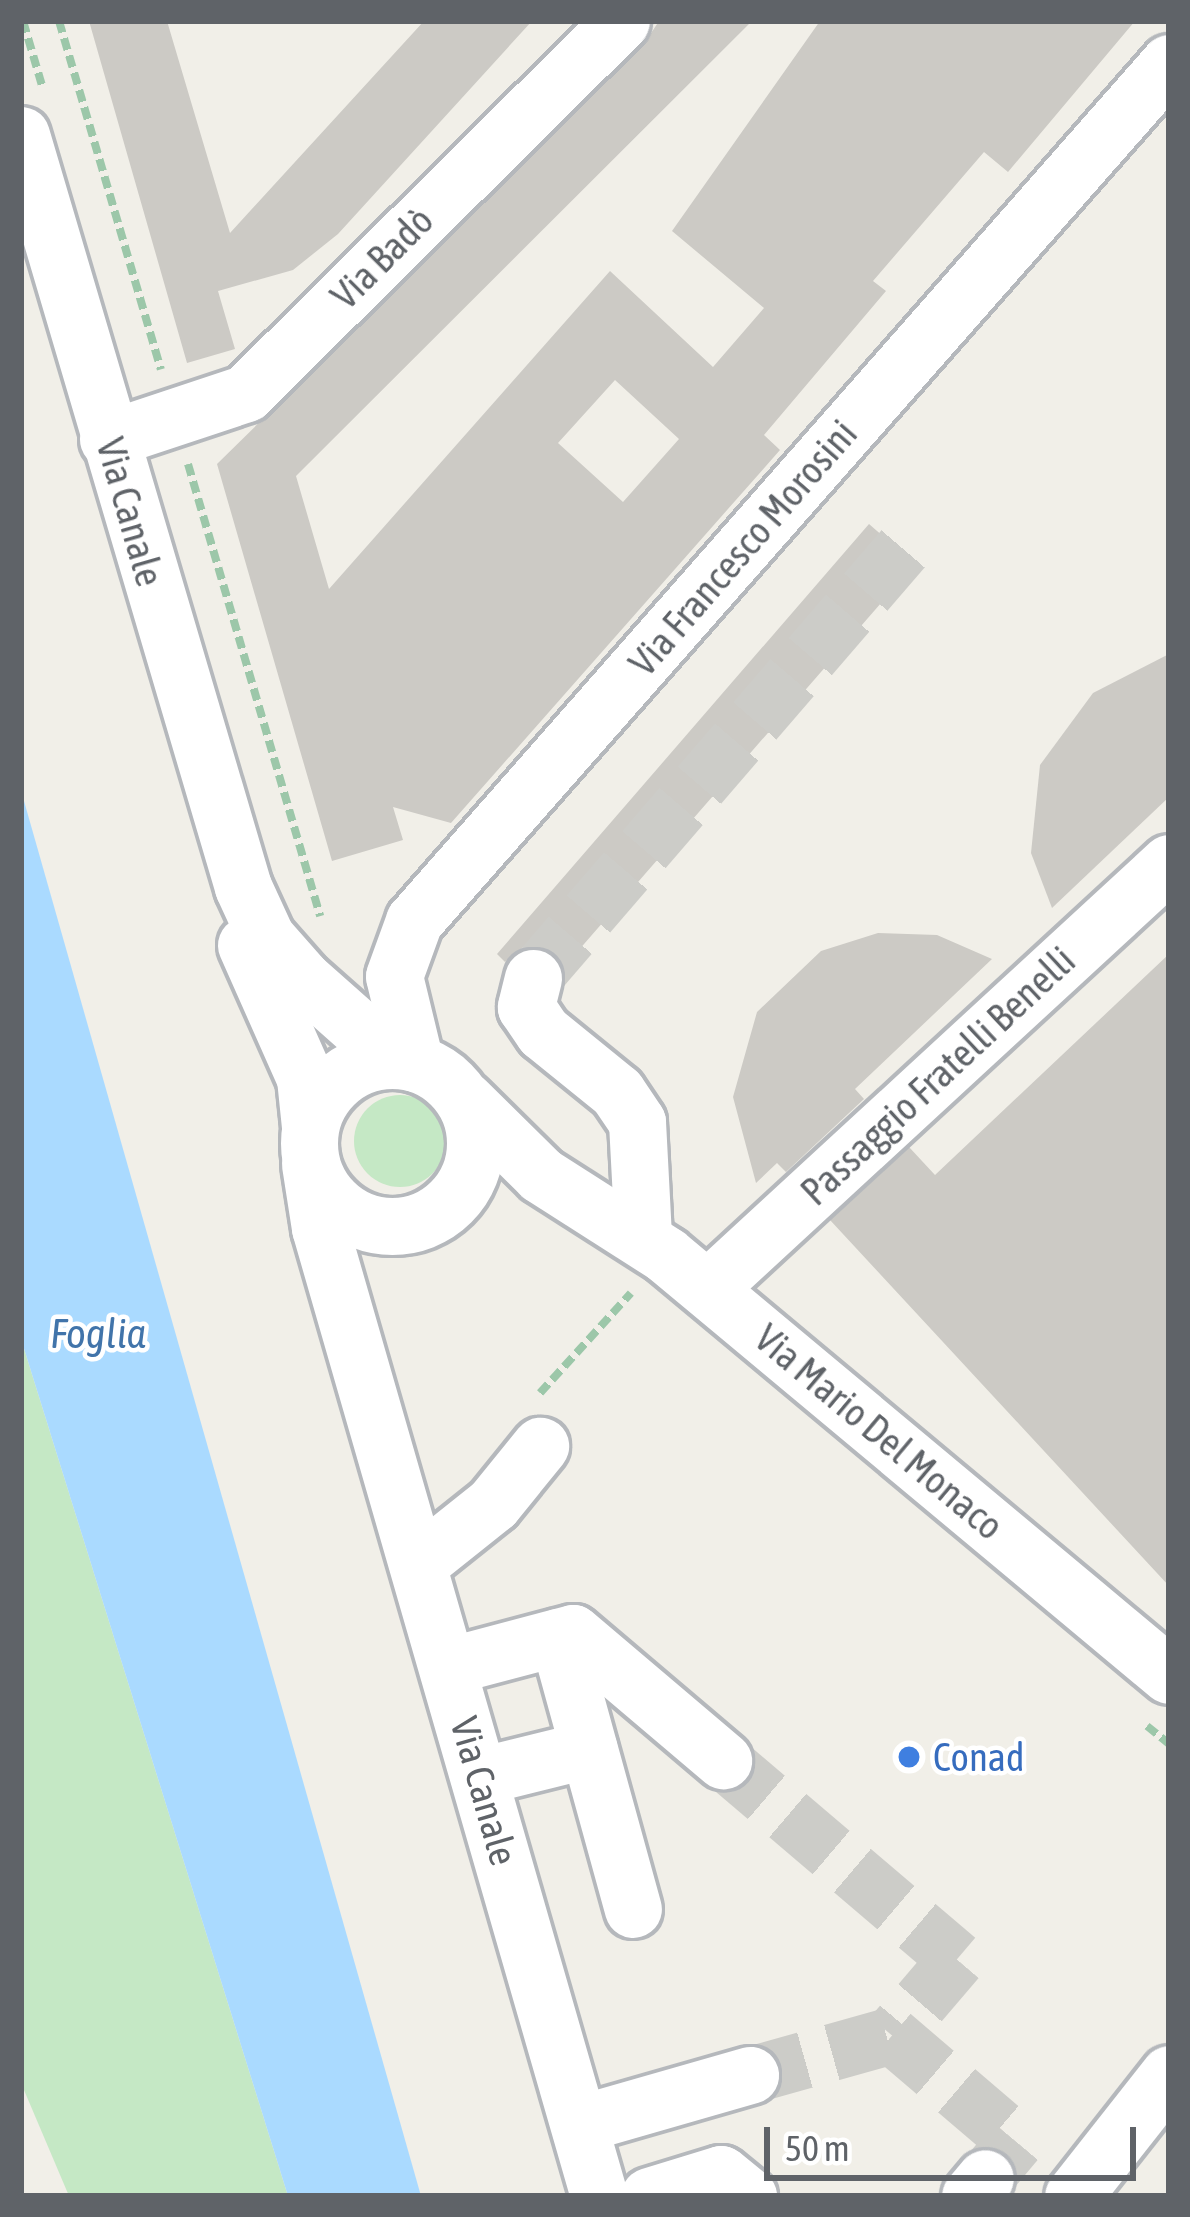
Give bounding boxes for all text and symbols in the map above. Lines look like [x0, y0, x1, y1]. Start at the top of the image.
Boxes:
street label: Via Badò [321, 197, 443, 319]
street label: Via Francesco Morosini [619, 411, 867, 685]
street label: Via Canale [87, 433, 173, 591]
street label: Passaggio Fratelli Benelli [791, 937, 1085, 1215]
water label: Foglia [50, 1308, 146, 1358]
street label: Via Mario Del Monaco [745, 1315, 1013, 1549]
street label: Via Canale [441, 1712, 527, 1870]
place label: Conad [933, 1734, 1024, 1780]
marker: Conad [896, 1744, 922, 1770]
scale bar [770, 2103, 1142, 2177]
text: 50 m [785, 2127, 850, 2169]

